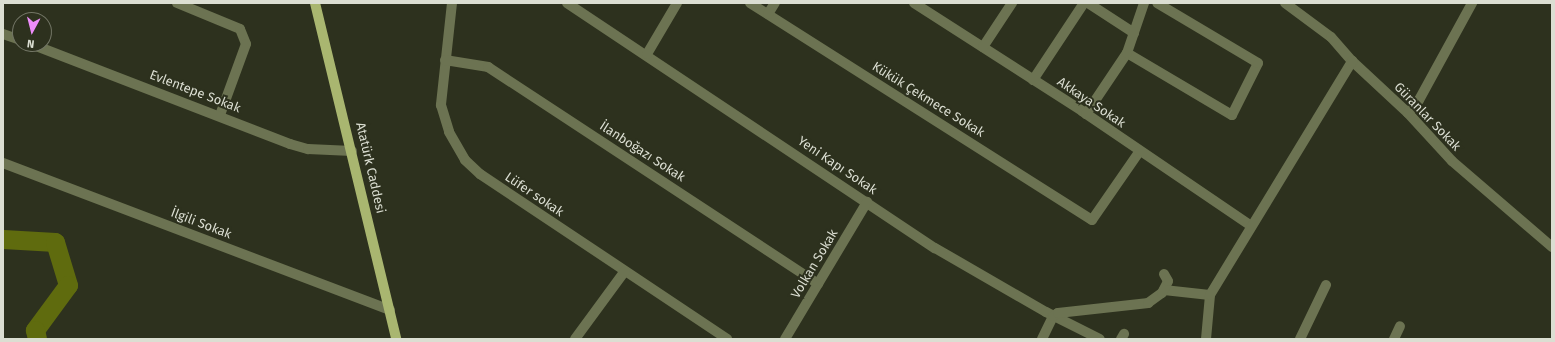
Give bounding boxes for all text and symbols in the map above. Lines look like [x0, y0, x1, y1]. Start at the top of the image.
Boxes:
north arrow [12, 12, 52, 52]
text: N [26, 37, 35, 50]
street label: Kükük Çekmece Sokak [869, 59, 987, 141]
street label: Evlentepe Sokak [147, 67, 243, 117]
street label: Akkaya Sokak [1054, 74, 1128, 132]
street label: Güranlar Sokak [1390, 80, 1464, 154]
street label: İlanboğazı Sokak [596, 119, 688, 185]
street label: Atatürk Caddesi [352, 121, 388, 215]
street label: Yeni Kapı Sokak [794, 134, 880, 198]
street label: Lüfer sokak [502, 170, 566, 220]
street label: İlgili Sokak [168, 205, 234, 243]
street label: Volkan Sokak [788, 227, 842, 301]

